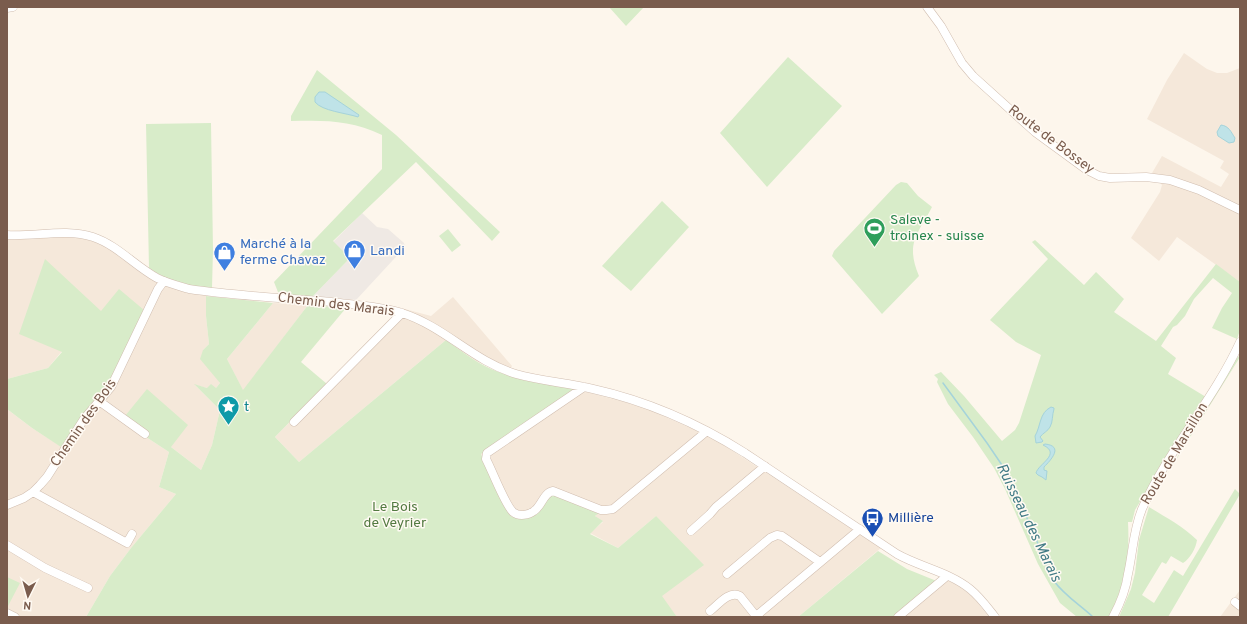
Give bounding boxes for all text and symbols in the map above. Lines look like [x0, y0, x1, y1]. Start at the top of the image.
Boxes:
street label: Route de Bossey [1004, 102, 1098, 178]
place label: Saleve - troinex - suisse [890, 212, 984, 245]
sports icon: Saleve - troinex - suisse [862, 215, 888, 248]
place label: Marché à la ferme Chavaz [240, 236, 326, 269]
shop icon: Landi [341, 238, 367, 271]
shop icon: Marché à la ferme Chavaz [212, 239, 238, 272]
place label: Landi [370, 243, 405, 260]
street label: Chemin des Marais [277, 289, 395, 321]
street label: Chemin des Bois [47, 376, 121, 470]
place icon: t [216, 394, 242, 427]
place label: t [244, 399, 249, 416]
street label: Route de Marsillon [1138, 400, 1212, 508]
water label: Ruisseau des Marais [991, 460, 1065, 586]
park label: Le Bois de Veyrier [364, 499, 427, 532]
bus stop icon: Millière [860, 505, 886, 538]
place label: Millière [888, 510, 934, 527]
north arrow [8, 576, 48, 616]
text: N [23, 598, 32, 612]

